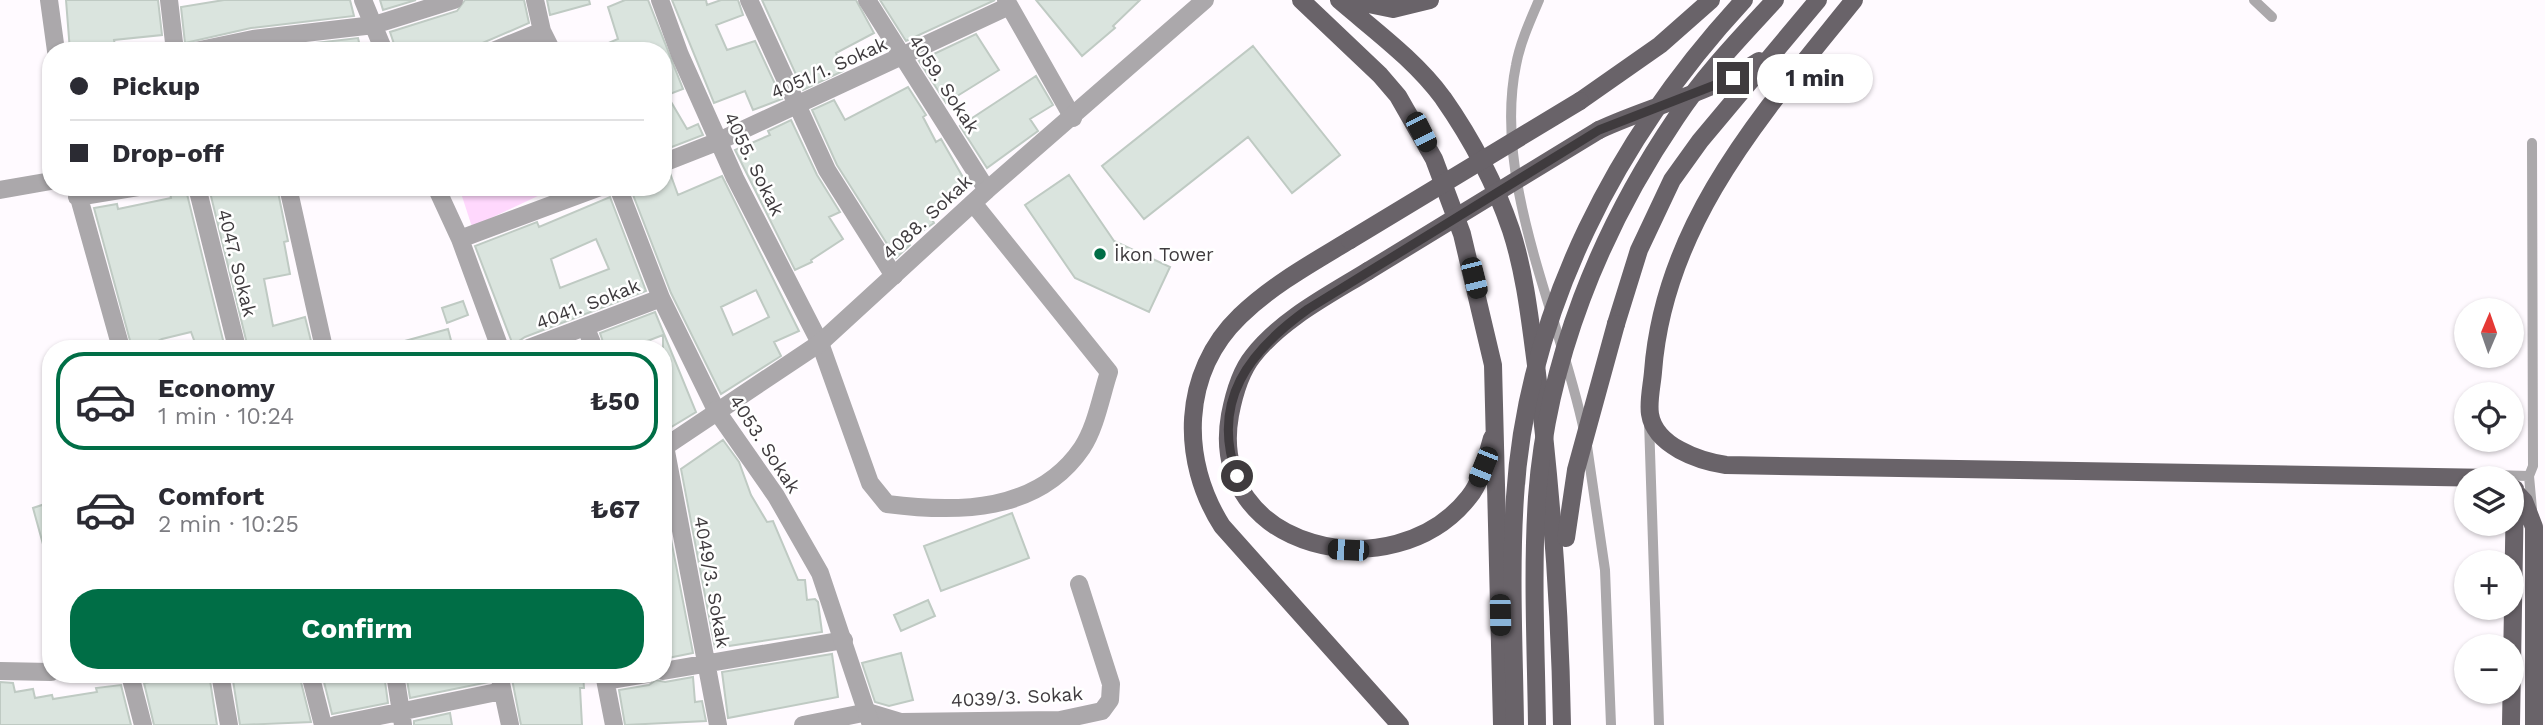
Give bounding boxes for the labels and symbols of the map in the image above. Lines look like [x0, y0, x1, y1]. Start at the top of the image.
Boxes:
street label: 4059. Sokak [904, 30, 985, 138]
street label: 4051/1. Sokak [767, 32, 891, 104]
callout: 1 min [1758, 54, 1873, 102]
route end [1717, 62, 1749, 94]
street label: 4055. Sokak [719, 108, 789, 220]
car [1403, 109, 1440, 155]
street label: 4088. Sokak [877, 170, 977, 264]
street label: 4047. Sokak [213, 207, 262, 319]
place label: İkon Tower [1114, 243, 1214, 266]
marker: İkon Tower [1092, 246, 1108, 262]
car [1459, 255, 1490, 301]
street label: 4041. Sokak [533, 274, 643, 334]
north arrow [2454, 298, 2524, 368]
street label: 4053. Sokak [725, 390, 805, 498]
car [1466, 444, 1501, 490]
route start [1221, 460, 1253, 492]
street label: 4049/3. Sokak [689, 514, 735, 650]
car [1327, 538, 1370, 562]
car [1490, 594, 1511, 636]
street label: 4039/3. Sokak [950, 682, 1084, 712]

